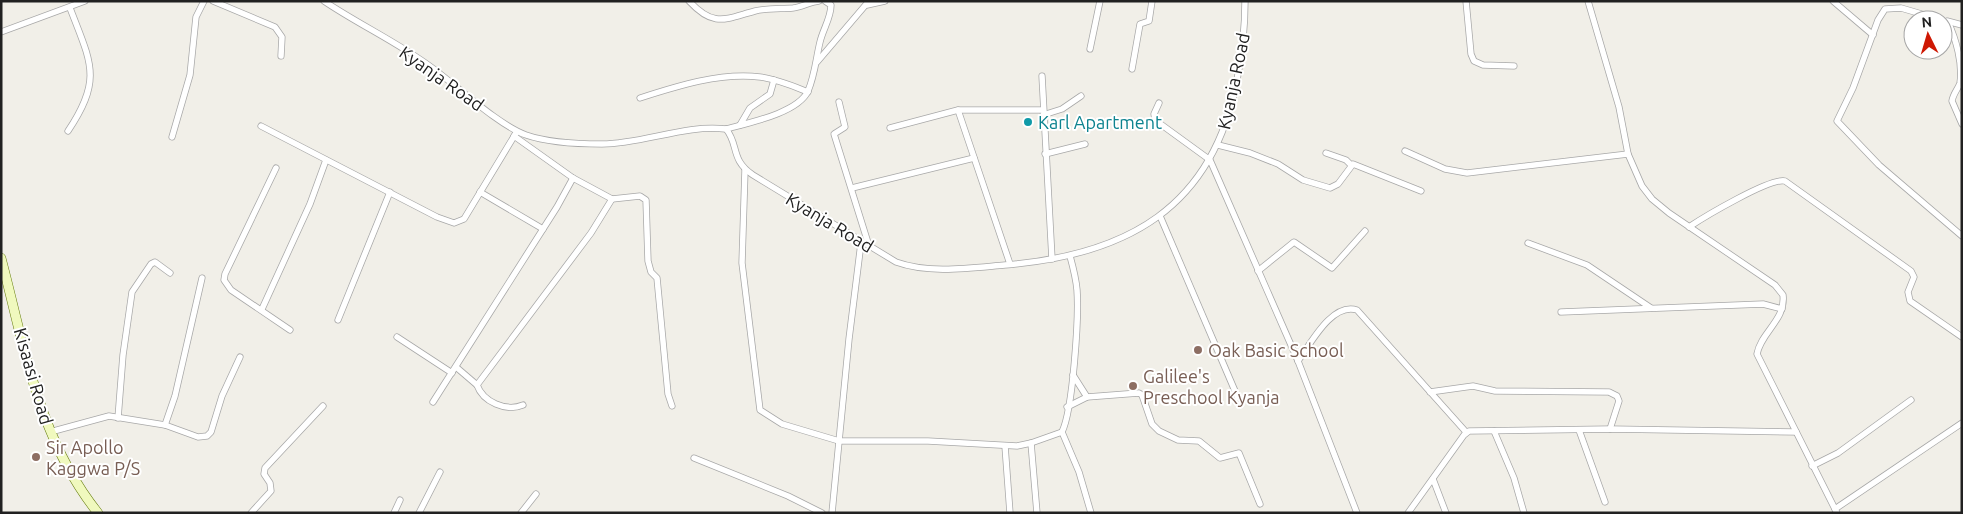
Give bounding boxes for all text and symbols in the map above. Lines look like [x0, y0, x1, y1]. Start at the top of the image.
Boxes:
north arrow [1903, 10, 1953, 60]
text: N [1921, 14, 1933, 30]
street label: Kyanja Road [1213, 31, 1253, 131]
street label: Kyanja Road [396, 42, 488, 114]
place label: Karl Apartment [1038, 112, 1162, 132]
marker: Karl Apartment [1022, 116, 1034, 128]
street label: Kyanja Road [783, 188, 877, 256]
street label: Kisaasi Road [11, 325, 57, 427]
place label: Oak Basic School [1208, 340, 1344, 360]
marker: Oak Basic School [1192, 344, 1204, 356]
place label: Galilee's Preschool Kyanja [1143, 366, 1280, 407]
marker: Galilee's Preschool Kyanja [1127, 380, 1139, 392]
place label: Sir Apollo Kaggwa P/S [46, 437, 140, 478]
marker: Sir Apollo Kaggwa P/S [30, 451, 42, 463]

